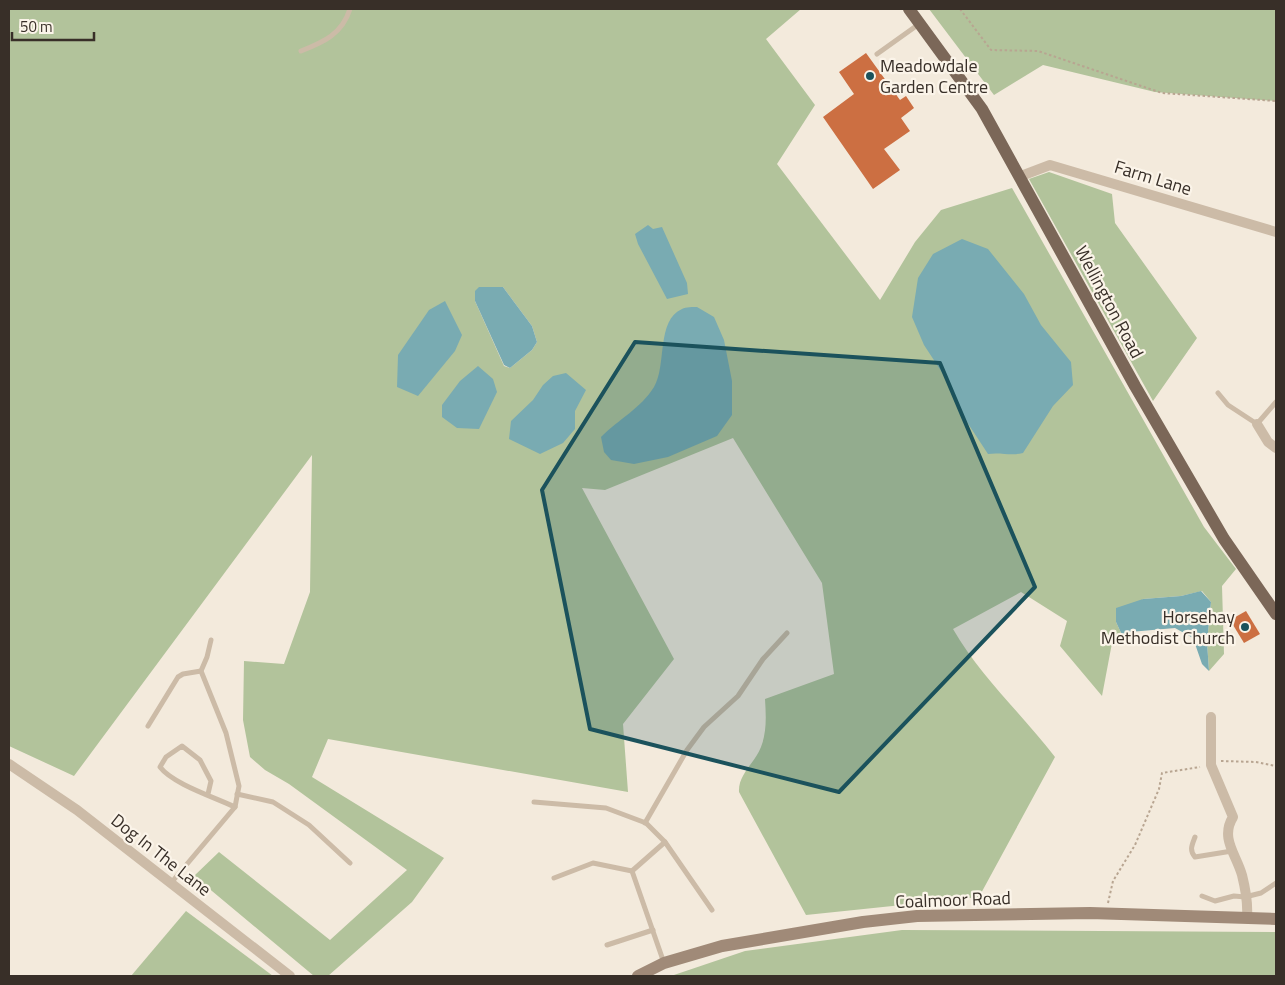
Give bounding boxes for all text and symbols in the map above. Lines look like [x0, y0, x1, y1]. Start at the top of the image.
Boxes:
scale bar [12, 10, 95, 42]
text: 50 m [20, 15, 53, 38]
place label: Meadowdale Garden Centre [880, 52, 988, 100]
marker: Meadowdale Garden Centre [864, 70, 876, 82]
street label: Farm Lane [1111, 153, 1195, 202]
street label: Wellington Road [1068, 241, 1151, 363]
place label: Horsehay Methodist Church [1101, 603, 1235, 651]
marker: Horsehay Methodist Church [1239, 621, 1251, 633]
street label: Dog In The Lane [105, 807, 217, 902]
street label: Coalmoor Road [895, 884, 1011, 915]

